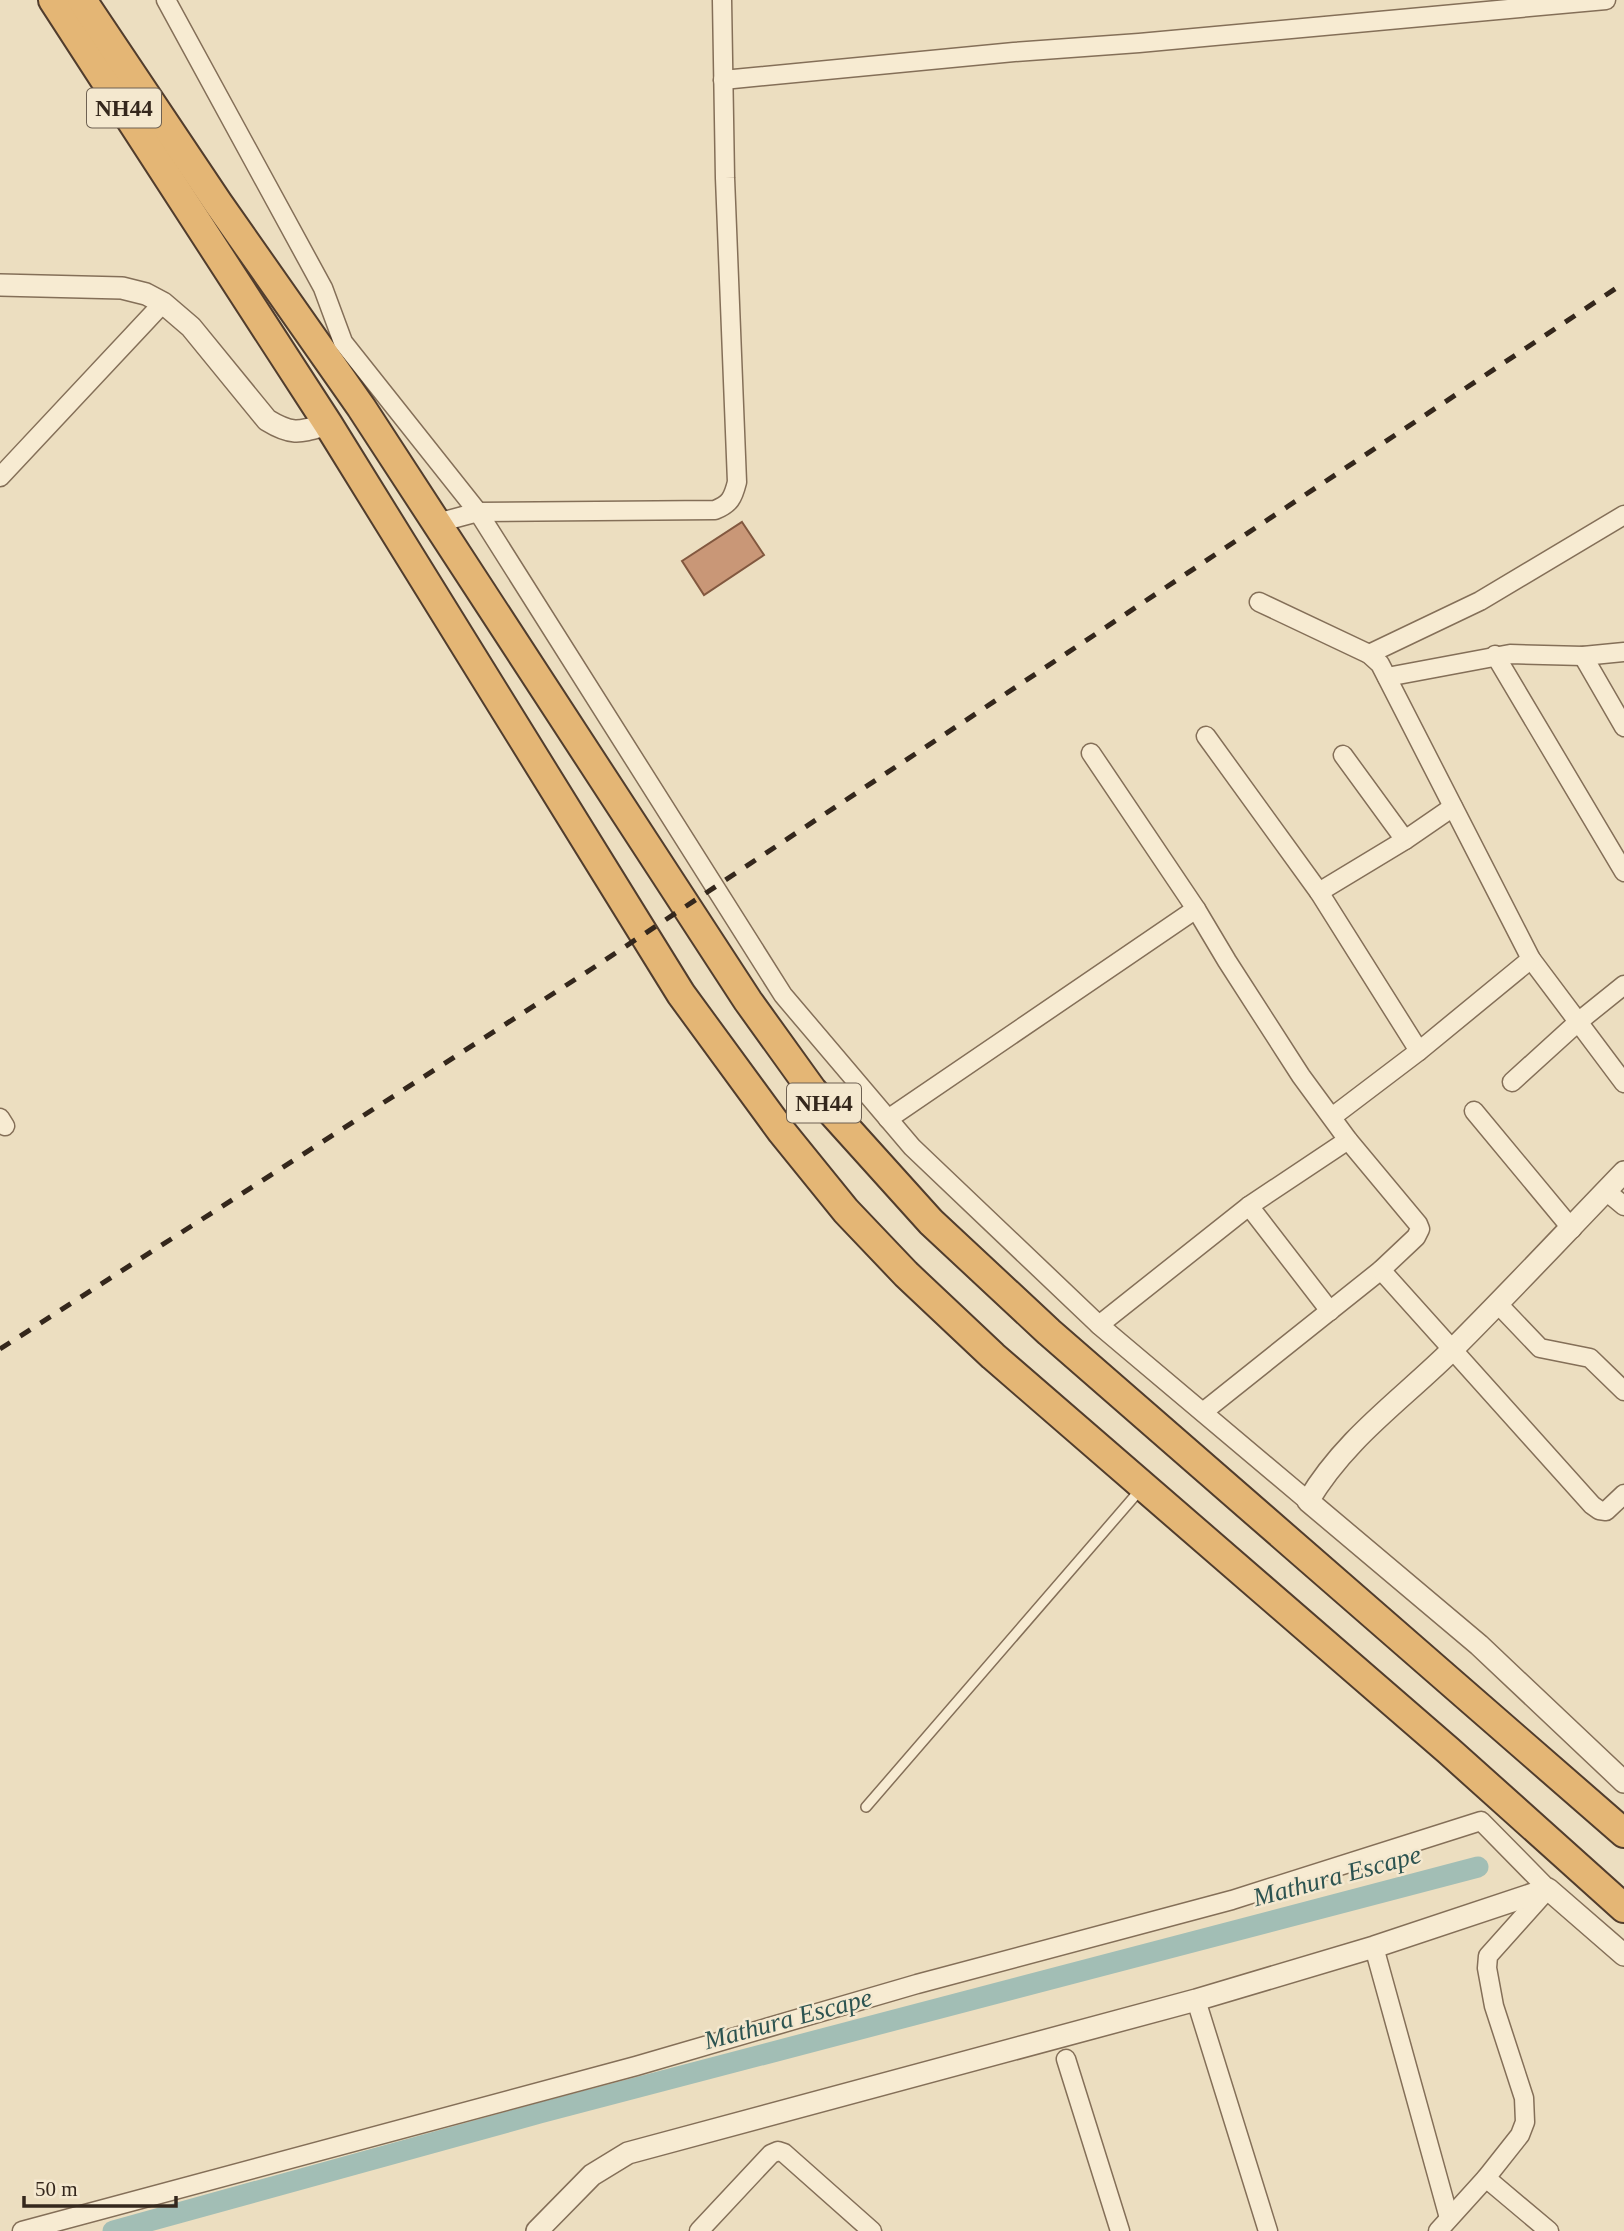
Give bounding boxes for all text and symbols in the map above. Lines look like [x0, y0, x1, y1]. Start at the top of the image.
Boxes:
road number: NH44 [87, 88, 161, 128]
road number: NH44 [787, 1084, 861, 1122]
water label: Mathura Escape [1249, 1840, 1424, 1913]
water label: Mathura Escape [700, 1983, 875, 2056]
scale bar [24, 2164, 177, 2208]
text: 50 m [35, 2177, 78, 2201]

